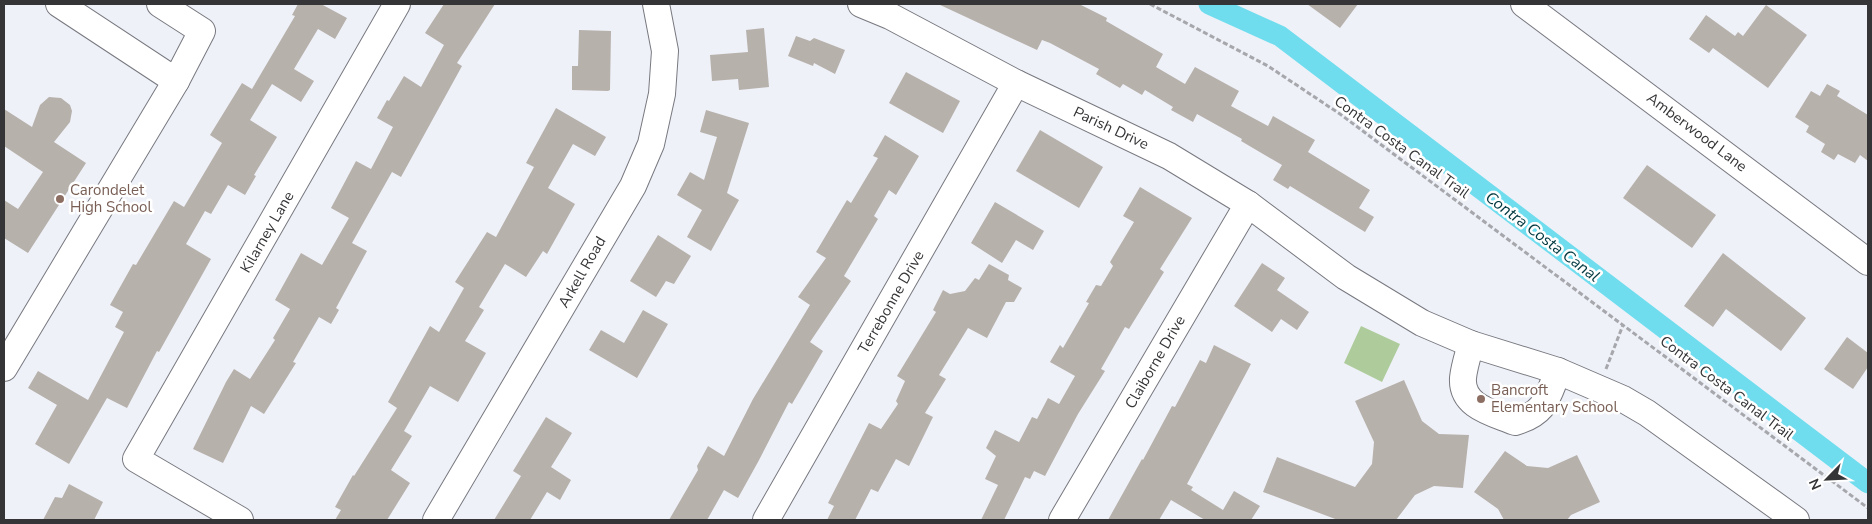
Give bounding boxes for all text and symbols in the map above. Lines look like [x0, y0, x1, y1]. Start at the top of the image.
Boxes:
street label: Amberwood Lane [1643, 88, 1751, 176]
street label: Contra Costa Canal Trail [1330, 91, 1474, 203]
street label: Parish Drive [1070, 102, 1152, 154]
place label: Carondelet High School [70, 180, 152, 217]
water label: Contra Costa Canal [1481, 186, 1604, 287]
street label: Kilarney Lane [236, 188, 298, 276]
marker: Carondelet High School [54, 193, 66, 205]
street label: Arkell Road [554, 233, 610, 311]
street label: Terrebonne Drive [853, 247, 929, 357]
street label: Claiborne Drive [1120, 312, 1190, 412]
street label: Contra Costa Canal Trail [1656, 331, 1798, 445]
place label: Bancroft Elementary School [1491, 380, 1618, 417]
marker: Bancroft Elementary School [1475, 393, 1487, 405]
north arrow [1802, 454, 1852, 504]
text: N [1805, 475, 1826, 493]

